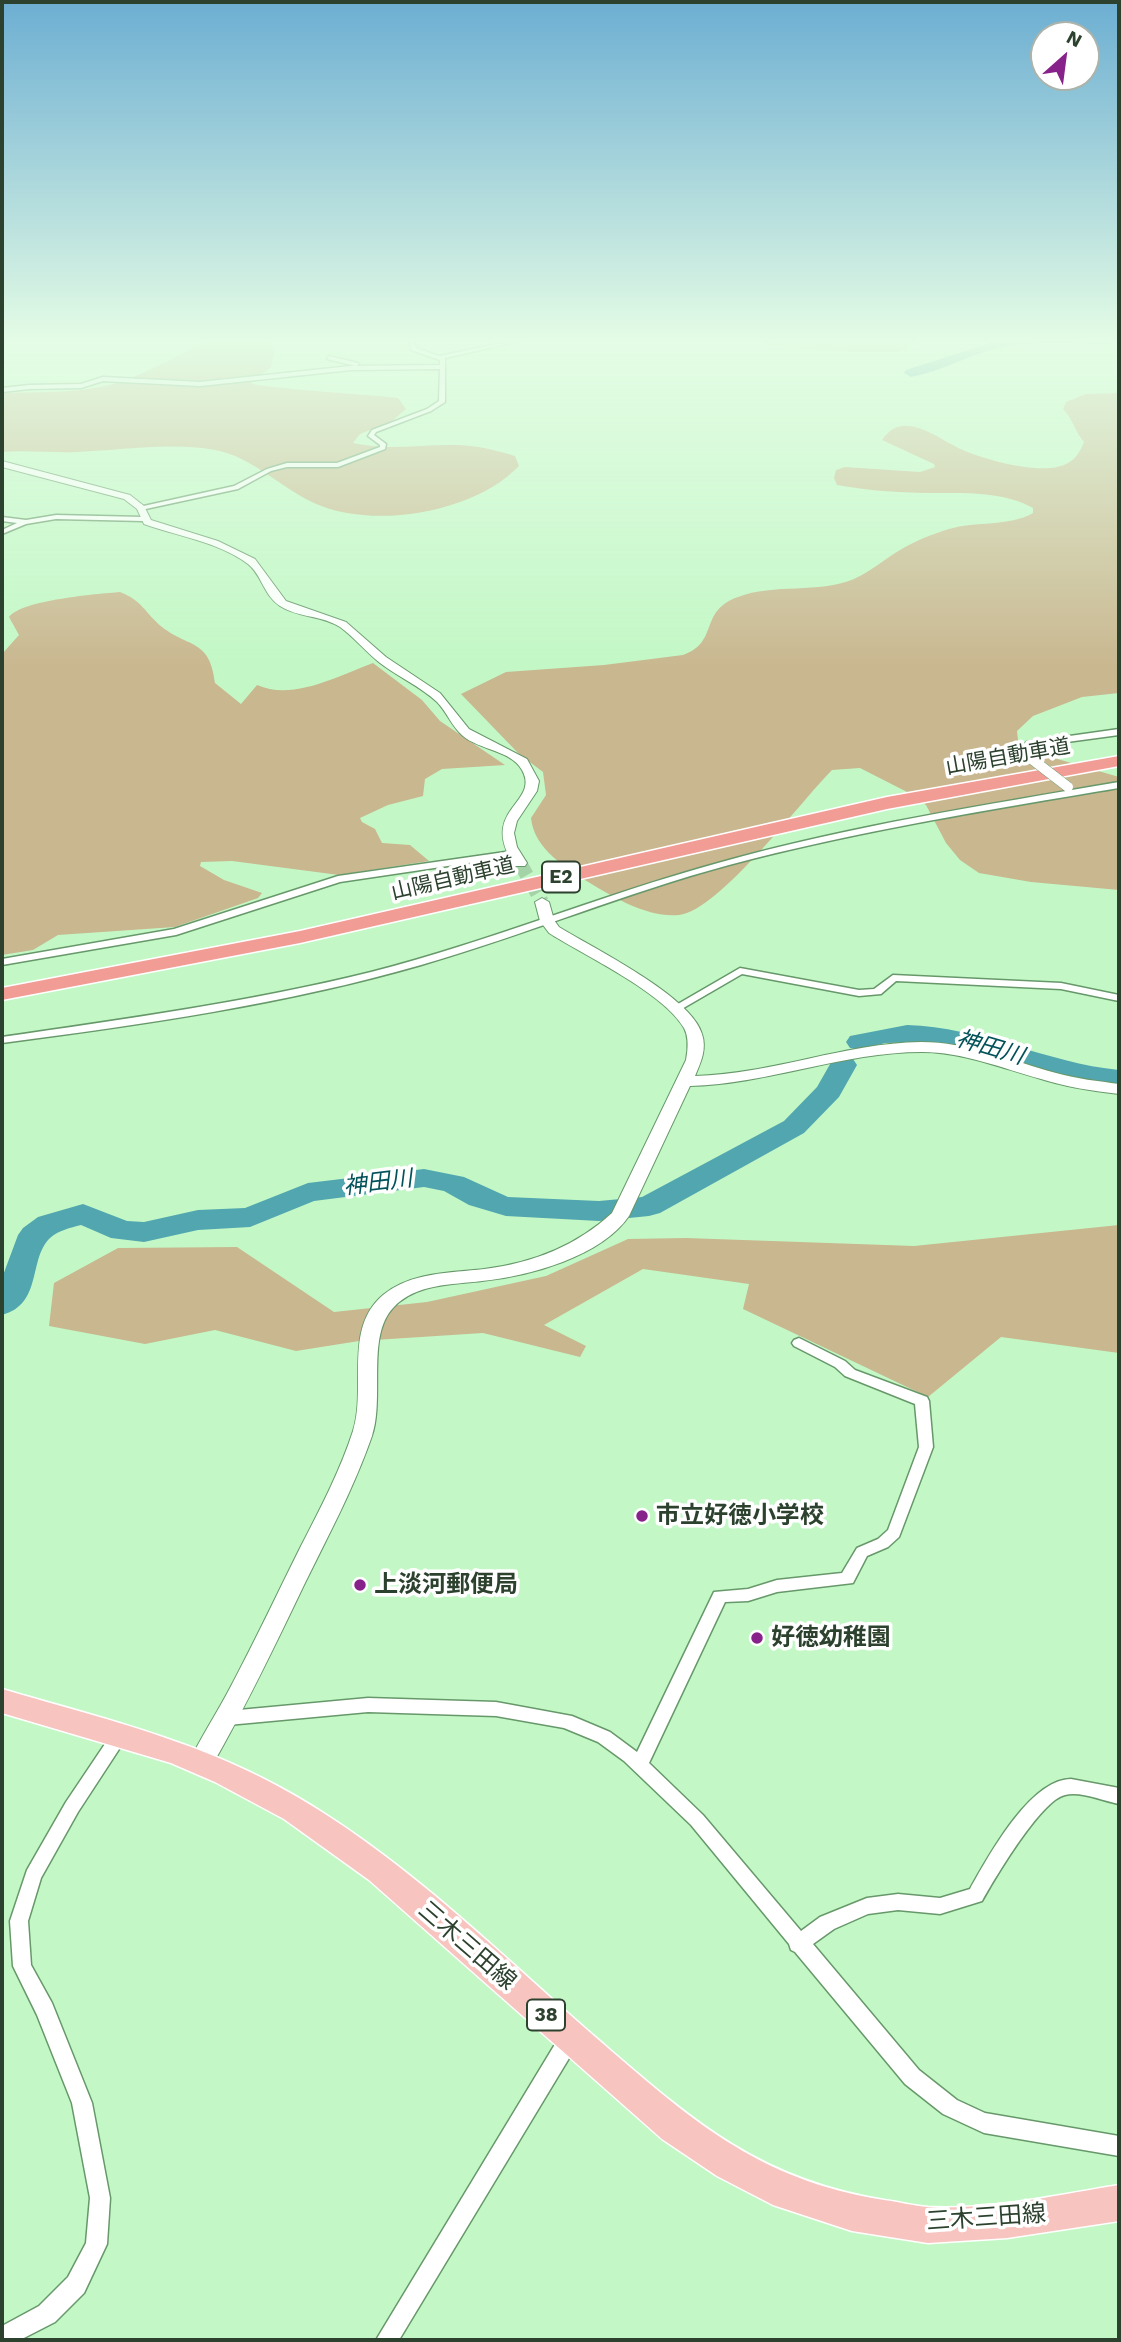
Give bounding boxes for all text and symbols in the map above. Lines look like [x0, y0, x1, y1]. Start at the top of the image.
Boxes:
north arrow [1030, 21, 1100, 91]
text: N [1063, 25, 1086, 52]
street label: 山陽自動車道 [944, 734, 1072, 780]
street label: 山陽自動車道 [389, 853, 517, 905]
road number: E2 [542, 862, 580, 892]
water label: 神田川 [953, 1025, 1027, 1071]
water label: 神田川 [342, 1165, 414, 1201]
place label: 市立好徳小学校 [656, 1502, 824, 1530]
marker: 市立好徳小学校 [634, 1508, 650, 1524]
place label: 上淡河郵便局 [374, 1571, 518, 1599]
marker: 上淡河郵便局 [352, 1577, 368, 1593]
place label: 好徳幼稚園 [771, 1624, 891, 1652]
marker: 好徳幼稚園 [749, 1630, 765, 1646]
street label: 三木三田線 [412, 1896, 522, 1996]
road number: 38 [527, 1999, 565, 2030]
street label: 三木三田線 [925, 2199, 1047, 2237]

